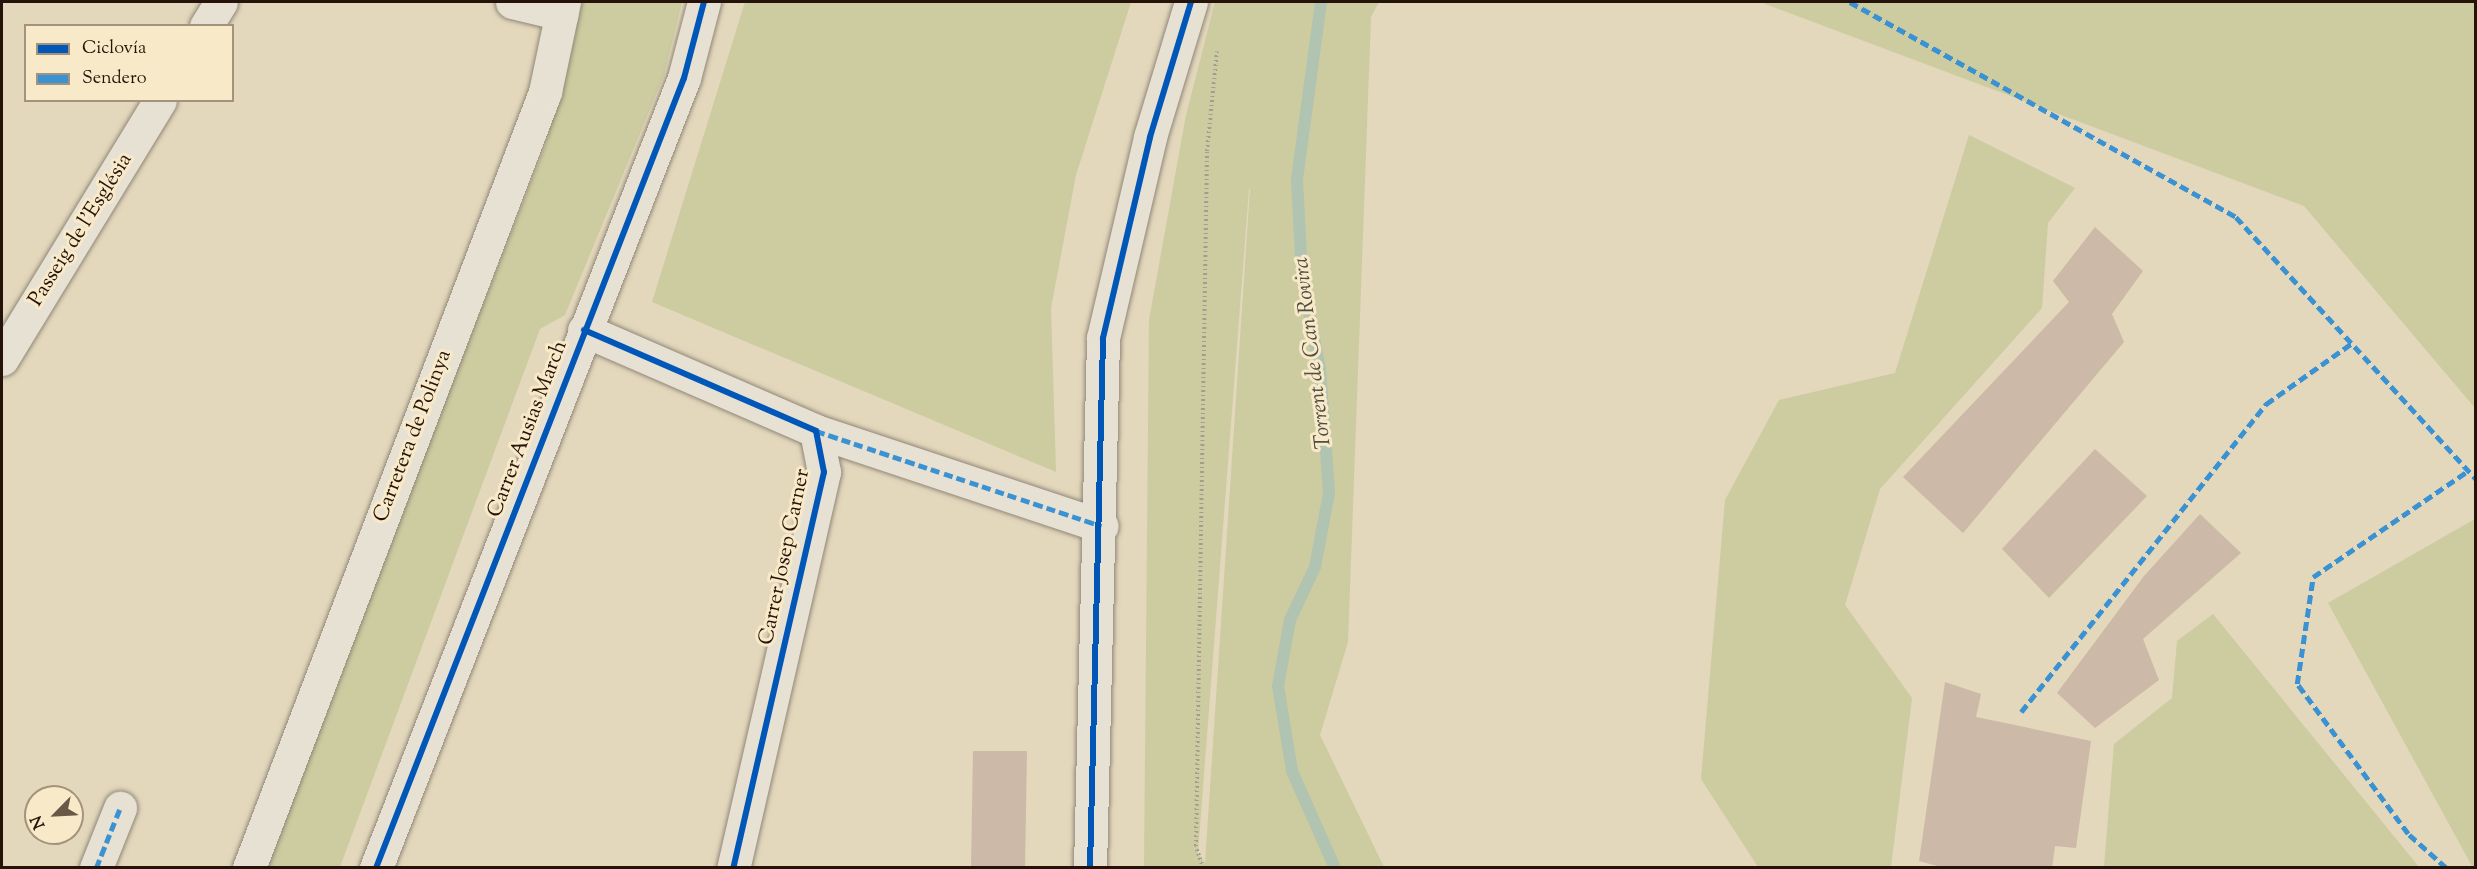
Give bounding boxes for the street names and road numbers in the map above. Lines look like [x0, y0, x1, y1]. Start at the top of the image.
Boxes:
street label: Passeig de l'Església [24, 149, 138, 311]
street label: Carrer Ausias March [483, 337, 573, 521]
street label: Carretera de Polinya [369, 346, 457, 526]
street label: Carrer Josep Carner [754, 467, 816, 647]

